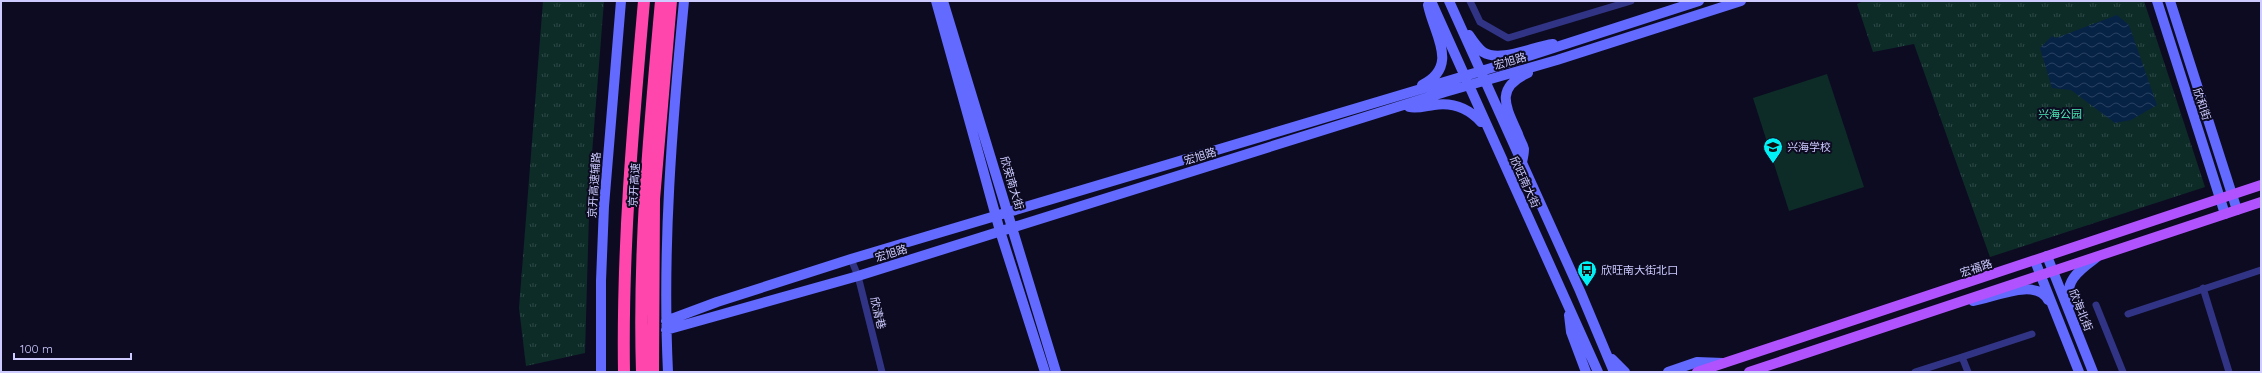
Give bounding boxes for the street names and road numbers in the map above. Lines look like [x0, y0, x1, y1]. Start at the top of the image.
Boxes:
street label: 宏旭路 [1492, 50, 1528, 72]
street label: 欣和街 [2190, 86, 2214, 122]
street label: 宏旭路 [1182, 144, 1218, 168]
street label: 京开高速辅路 [585, 152, 603, 218]
street label: 欣旺南大街 [1507, 154, 1543, 210]
street label: 欣荣南大街 [997, 155, 1027, 211]
street label: 京开高速 [625, 163, 643, 207]
street label: 宏旭路 [873, 241, 909, 265]
street label: 宏福路 [1958, 256, 1994, 280]
street label: 欣海北街 [2066, 287, 2096, 333]
street label: 欣清巷 [867, 295, 889, 331]

